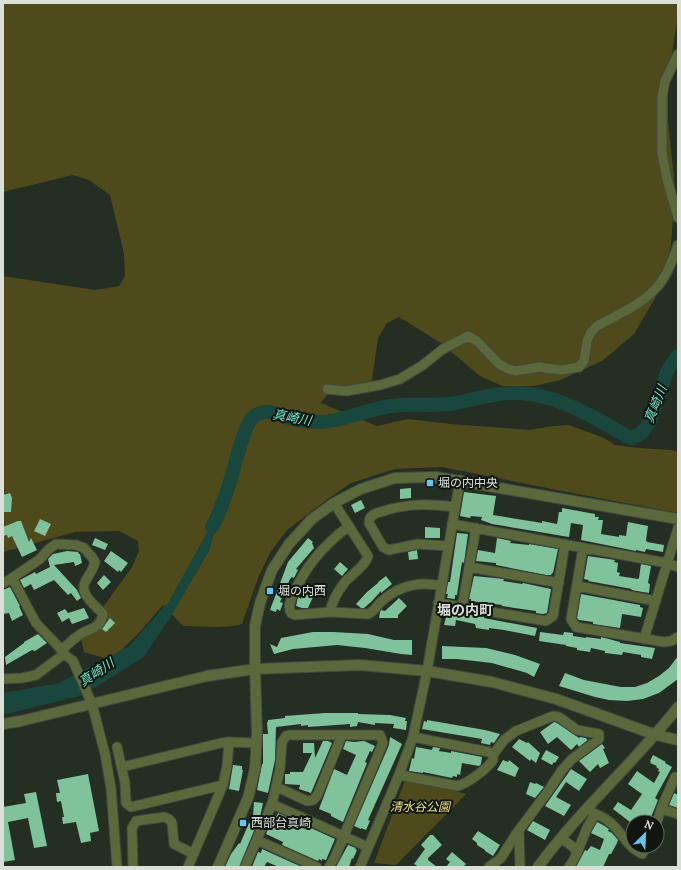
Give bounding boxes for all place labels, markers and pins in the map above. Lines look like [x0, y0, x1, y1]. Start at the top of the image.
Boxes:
place label: 堀の内中央 [438, 475, 498, 490]
marker: 堀の内中央 [425, 478, 435, 488]
place label: 堀の内西 [278, 583, 326, 598]
marker: 堀の内西 [265, 586, 275, 596]
place label: 西部台真崎 [251, 815, 311, 830]
marker: 西部台真崎 [238, 818, 248, 828]

